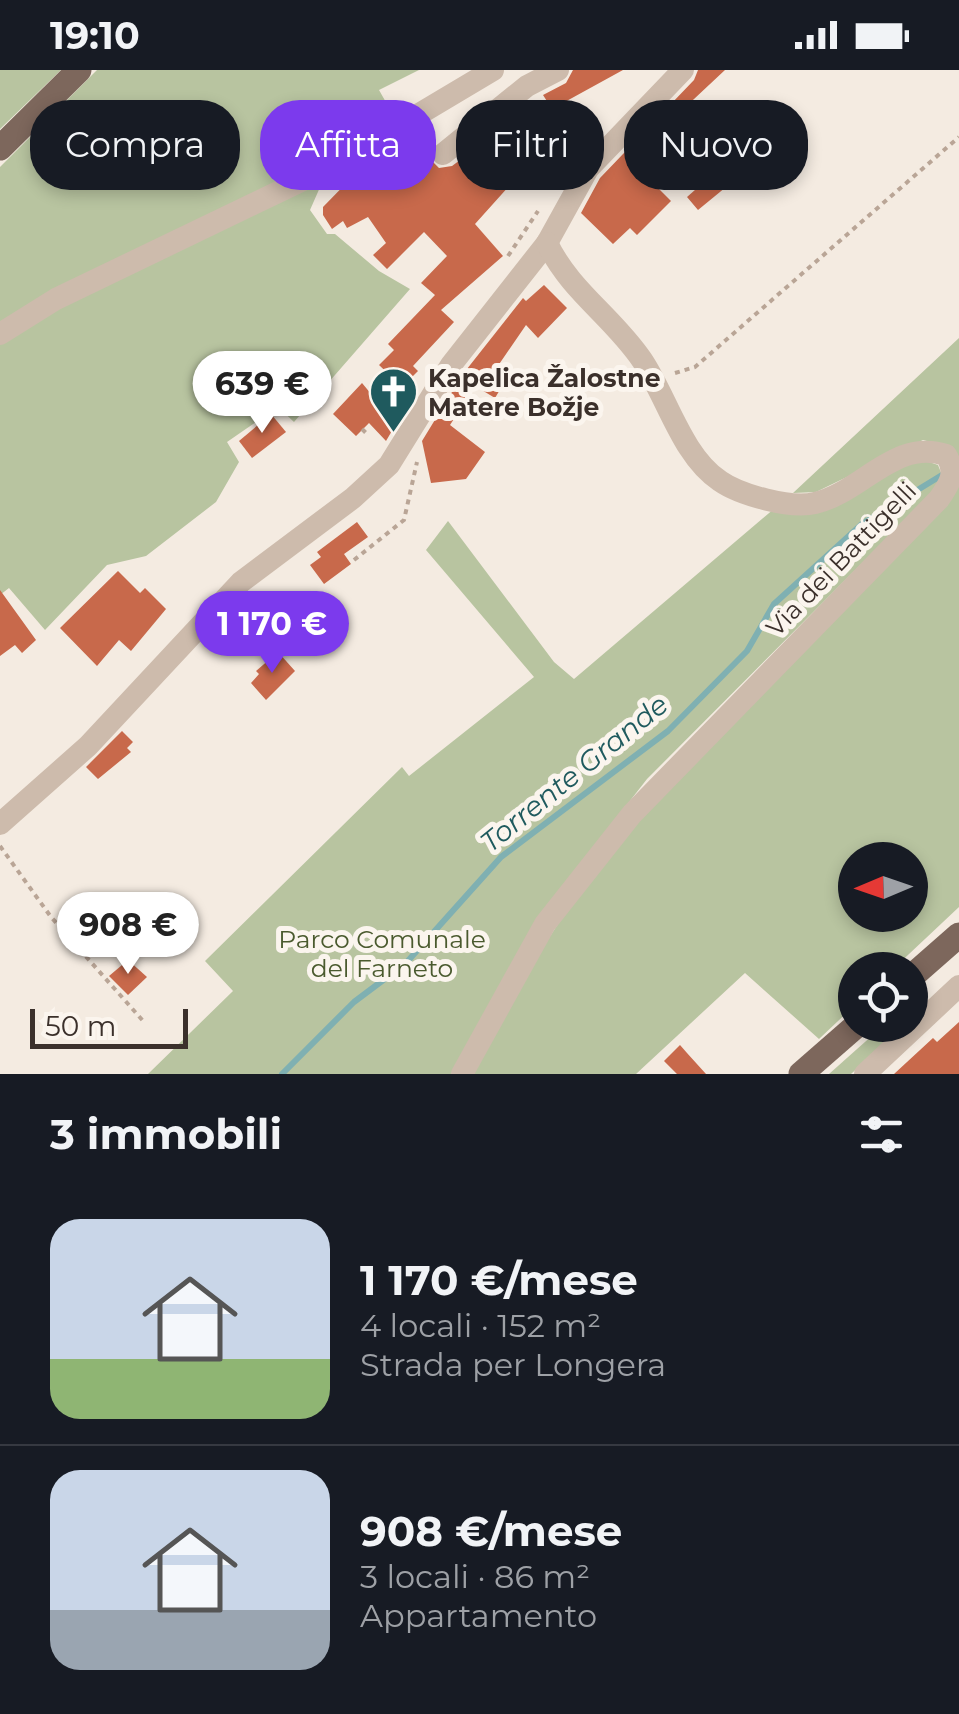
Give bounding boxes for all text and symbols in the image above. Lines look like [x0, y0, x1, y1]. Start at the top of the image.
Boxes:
text: 19:10 [50, 12, 140, 59]
chip: Compra [30, 100, 240, 190]
chip: Affitta [260, 100, 436, 190]
chip: Filtri [456, 100, 604, 190]
chip: Nuovo [624, 100, 808, 190]
pin: 639 € [192, 351, 332, 436]
place label: Kapelica Žalostne Matere Božje [428, 363, 660, 422]
text: 639 € [215, 364, 309, 403]
church icon: Kapelica Žalostne Matere Božje [367, 366, 419, 434]
street label: Via dei Battigelli [760, 476, 922, 642]
pin: 1 170 € [180, 591, 364, 676]
text: 1 170 € [217, 604, 327, 643]
water label: Torrente Grande [473, 687, 675, 859]
north arrow [838, 842, 928, 932]
map controls [838, 842, 928, 1042]
pin: 908 € [58, 892, 198, 977]
text: 908 € [79, 905, 177, 944]
park label: Parco Comunale del Farneto [278, 924, 486, 983]
button: locate [838, 952, 928, 1042]
scale bar [30, 1004, 188, 1048]
text: 50 m [45, 1009, 116, 1043]
icon: filters [854, 1107, 909, 1162]
text: 3 immobili [50, 1108, 282, 1160]
text: 1 170 €/mese [360, 1254, 638, 1306]
icon: home [130, 1259, 250, 1379]
text: 4 locali · 152 m² [360, 1306, 601, 1345]
text: Strada per Longera [360, 1345, 666, 1384]
text: 908 €/mese [360, 1505, 622, 1557]
icon: home [130, 1510, 250, 1630]
text: 3 locali · 86 m² [360, 1557, 590, 1596]
text: Appartamento [360, 1596, 597, 1635]

